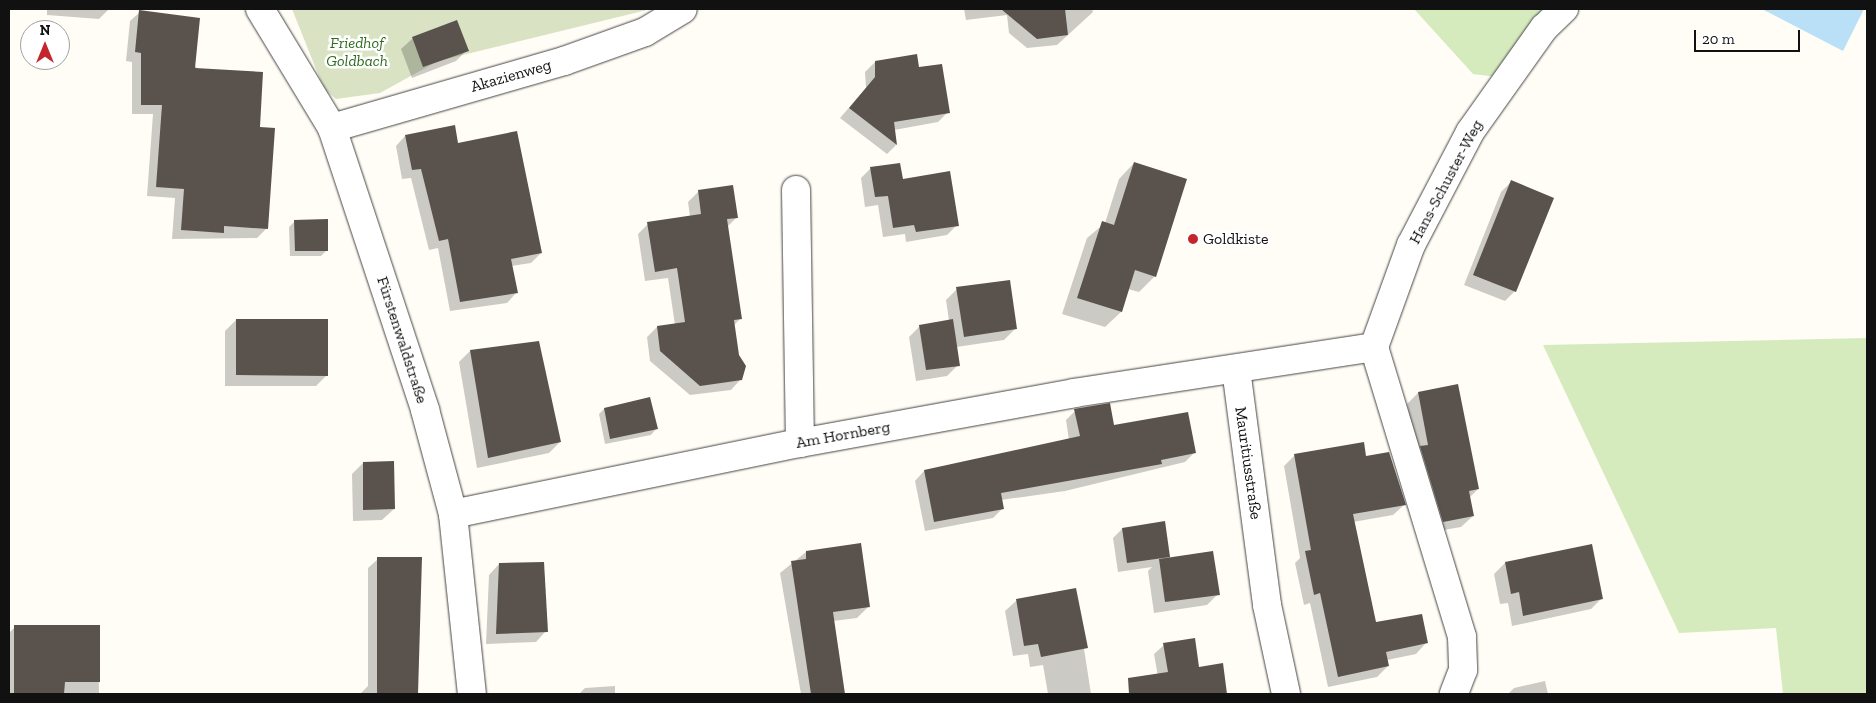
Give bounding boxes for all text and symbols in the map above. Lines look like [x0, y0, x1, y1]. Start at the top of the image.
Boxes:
north arrow [20, 20, 70, 70]
scale bar [1696, 20, 1802, 52]
text: N [40, 22, 50, 39]
text: 20 m [1702, 30, 1735, 48]
park label: Friedhof Goldbach [326, 33, 388, 71]
street label: Akazienweg [468, 55, 554, 97]
street label: Hans-Schuster-Weg [1405, 117, 1487, 247]
place label: Goldkiste [1203, 229, 1269, 249]
marker: Goldkiste [1187, 233, 1199, 245]
street label: Fürstenwaldstraße [372, 274, 432, 406]
street label: Mauritiusstraße [1231, 405, 1265, 521]
street label: Am Hornberg [794, 417, 892, 453]

